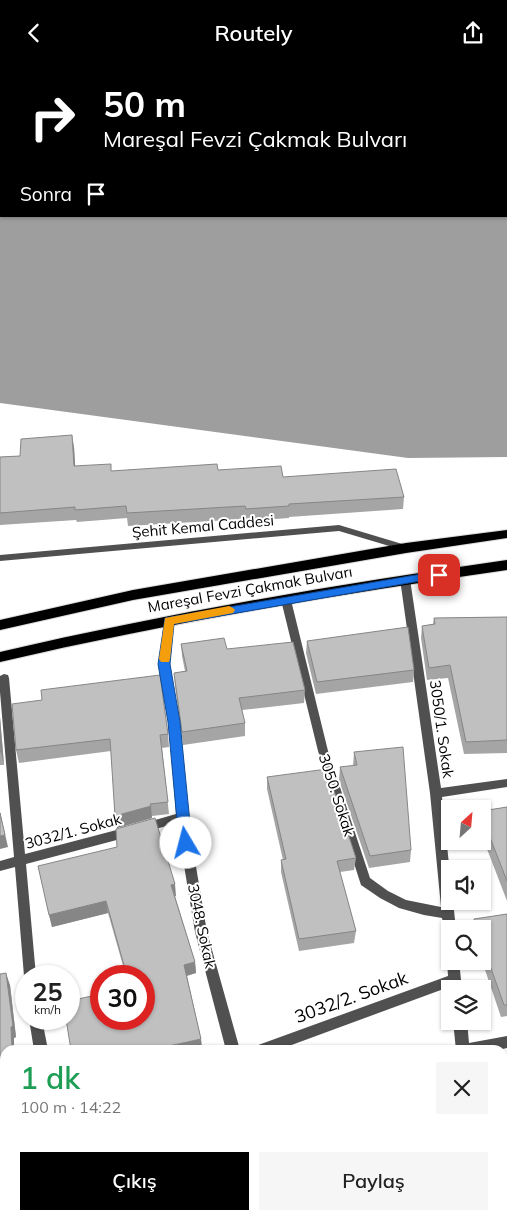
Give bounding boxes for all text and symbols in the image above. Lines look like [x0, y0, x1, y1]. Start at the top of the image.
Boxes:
icon: back [20, 19, 48, 47]
text: Routely [215, 19, 292, 47]
icon: share [459, 19, 487, 47]
text: 50 m [103, 82, 186, 126]
icon: right [20, 85, 85, 150]
text: Mareşal Fevzi Çakmak Bulvarı [103, 125, 407, 153]
icon: arrive [82, 180, 110, 208]
text: Sonra [20, 182, 72, 206]
street label: Şehit Kemal Caddesi [131, 510, 275, 542]
pin [418, 554, 460, 596]
icon: arrive [425, 561, 453, 589]
street label: Mareşal Fevzi Çakmak Bulvarı [146, 562, 354, 616]
street label: 3050/1. Sokak [426, 679, 458, 780]
street label: 3050. Sokak [315, 751, 359, 839]
north arrow [441, 800, 491, 850]
map controls [441, 800, 491, 1030]
street label: 3032/1. Sokak [23, 809, 123, 853]
position arrow [159, 816, 211, 868]
button: sound [441, 860, 491, 910]
street label: 3048. Sokak [184, 882, 220, 970]
button: search [441, 920, 491, 970]
speed limit sign: 30 [90, 965, 155, 1030]
street label: 3032/2. Sokak [291, 966, 411, 1028]
text: 25 [32, 976, 63, 1007]
button: layers [441, 980, 491, 1030]
text: km/h [34, 1002, 61, 1017]
text: 1 dk [20, 1059, 80, 1097]
button: close [436, 1062, 488, 1114]
text: 100 m · 14:22 [20, 1097, 121, 1117]
button: Çıkış [20, 1152, 249, 1210]
button: Paylaş [259, 1152, 488, 1210]

